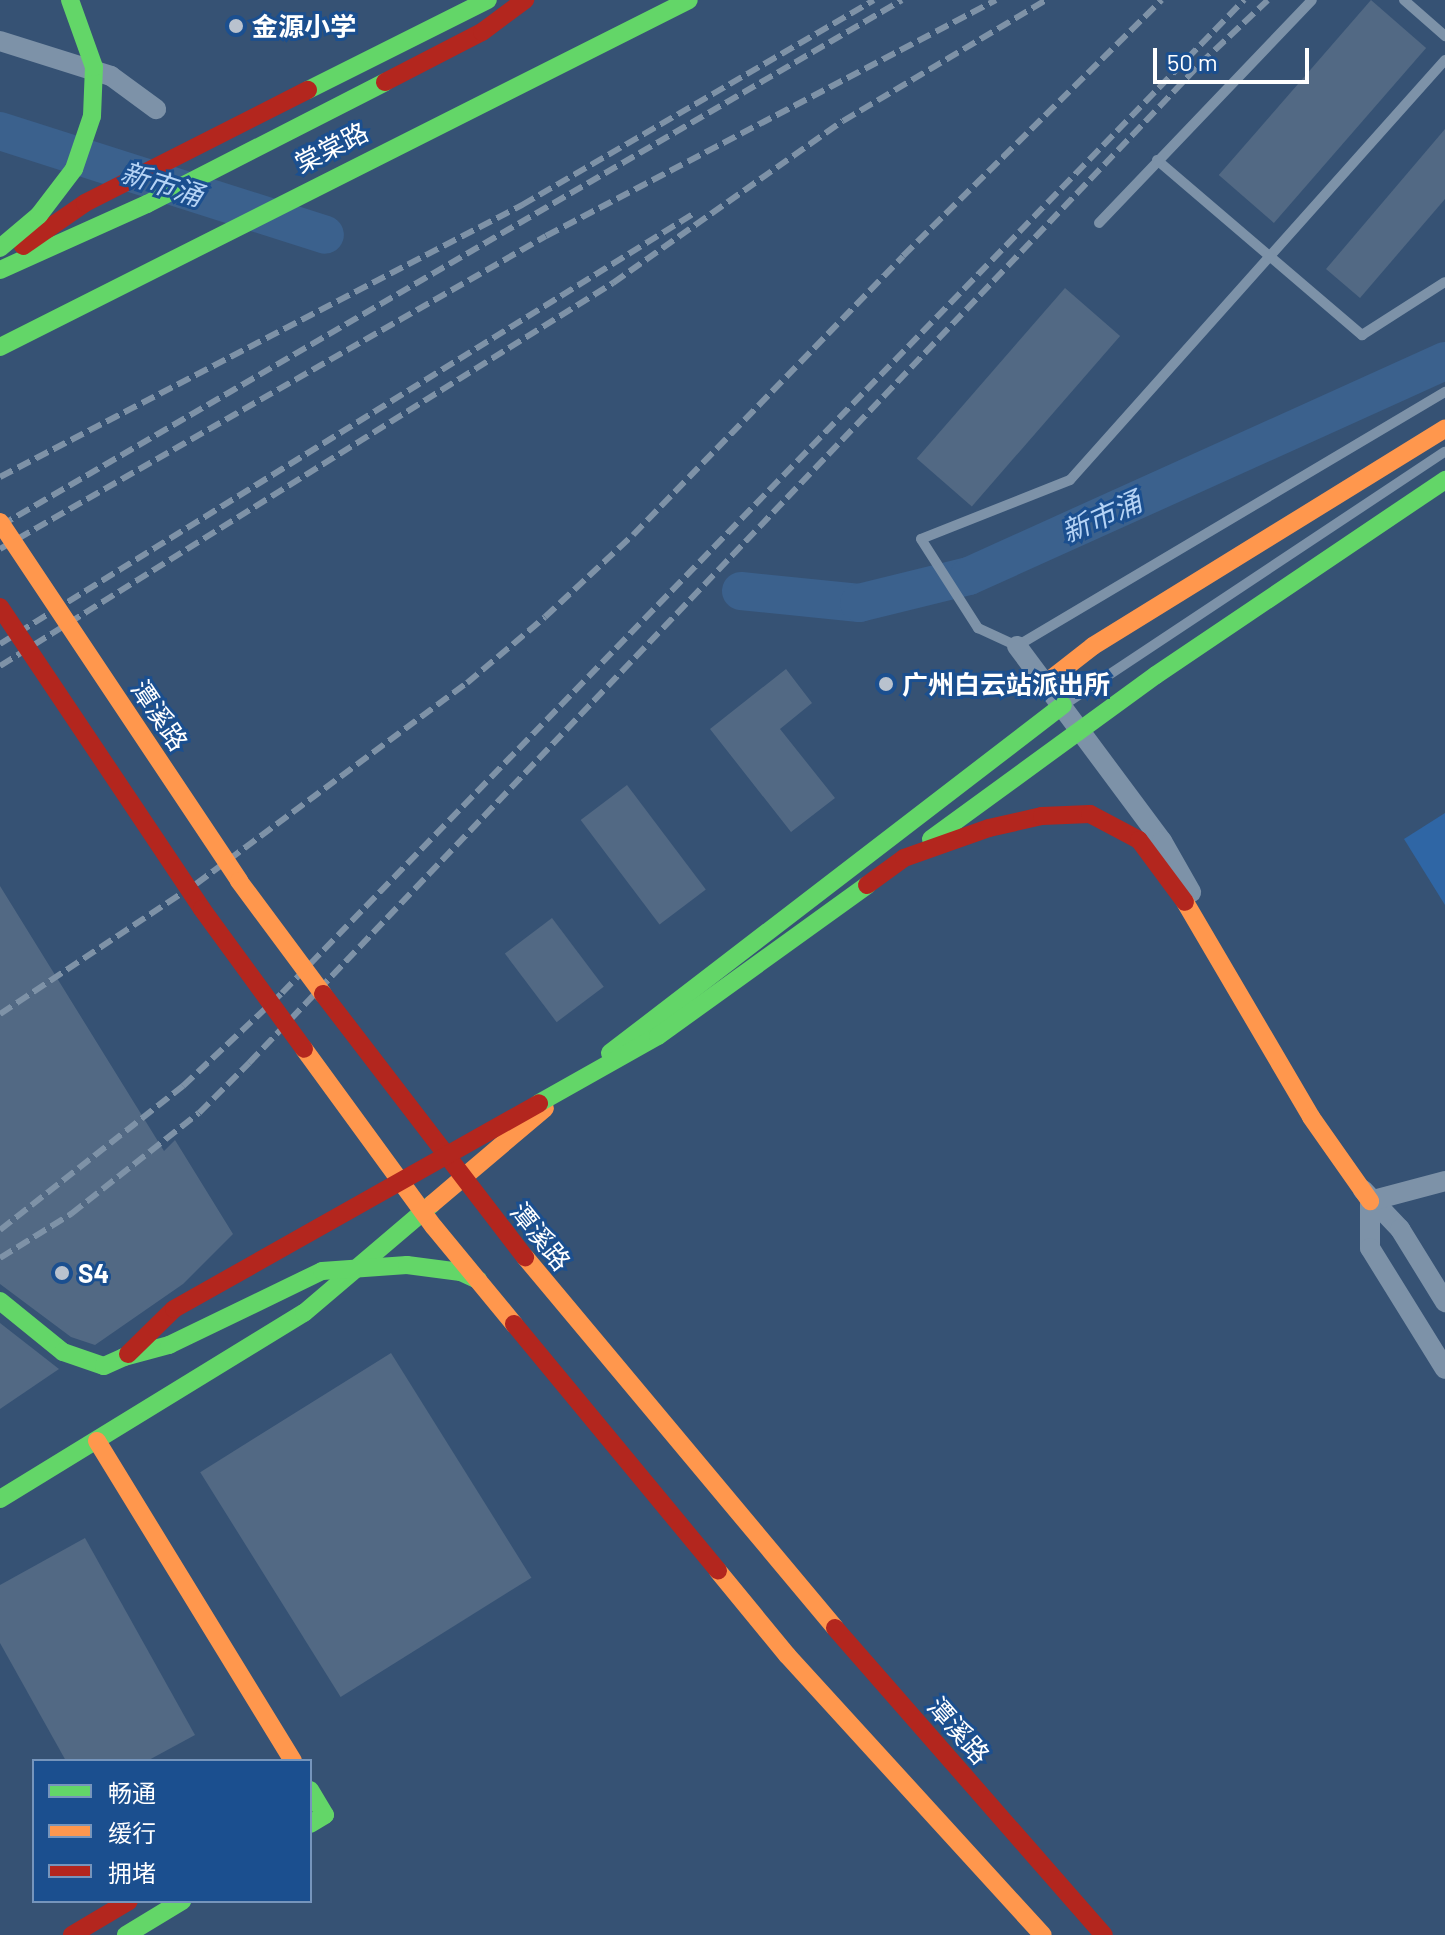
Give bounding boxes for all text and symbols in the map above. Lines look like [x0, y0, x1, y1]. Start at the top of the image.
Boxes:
place label: 金源小学 [252, 10, 356, 42]
marker: 金源小学 [227, 17, 245, 35]
scale bar [1157, 32, 1313, 82]
text: 50 m [1167, 47, 1218, 76]
street label: 棠棠路 [289, 115, 373, 179]
water label: 新市涌 [117, 154, 207, 212]
water label: 新市涌 [1056, 484, 1146, 548]
place label: 广州白云站派出所 [902, 668, 1110, 700]
street label: 潭溪路 [125, 674, 195, 756]
marker: 广州白云站派出所 [877, 675, 895, 693]
street label: 潭溪路 [504, 1196, 578, 1276]
place label: S4 [78, 1257, 109, 1289]
marker: S4 [53, 1264, 71, 1282]
street label: 潭溪路 [922, 1690, 996, 1770]
legend [32, 1759, 312, 1903]
text: 畅通 [108, 1778, 156, 1807]
text: 缓行 [108, 1818, 156, 1847]
text: 拥堵 [108, 1858, 156, 1887]

